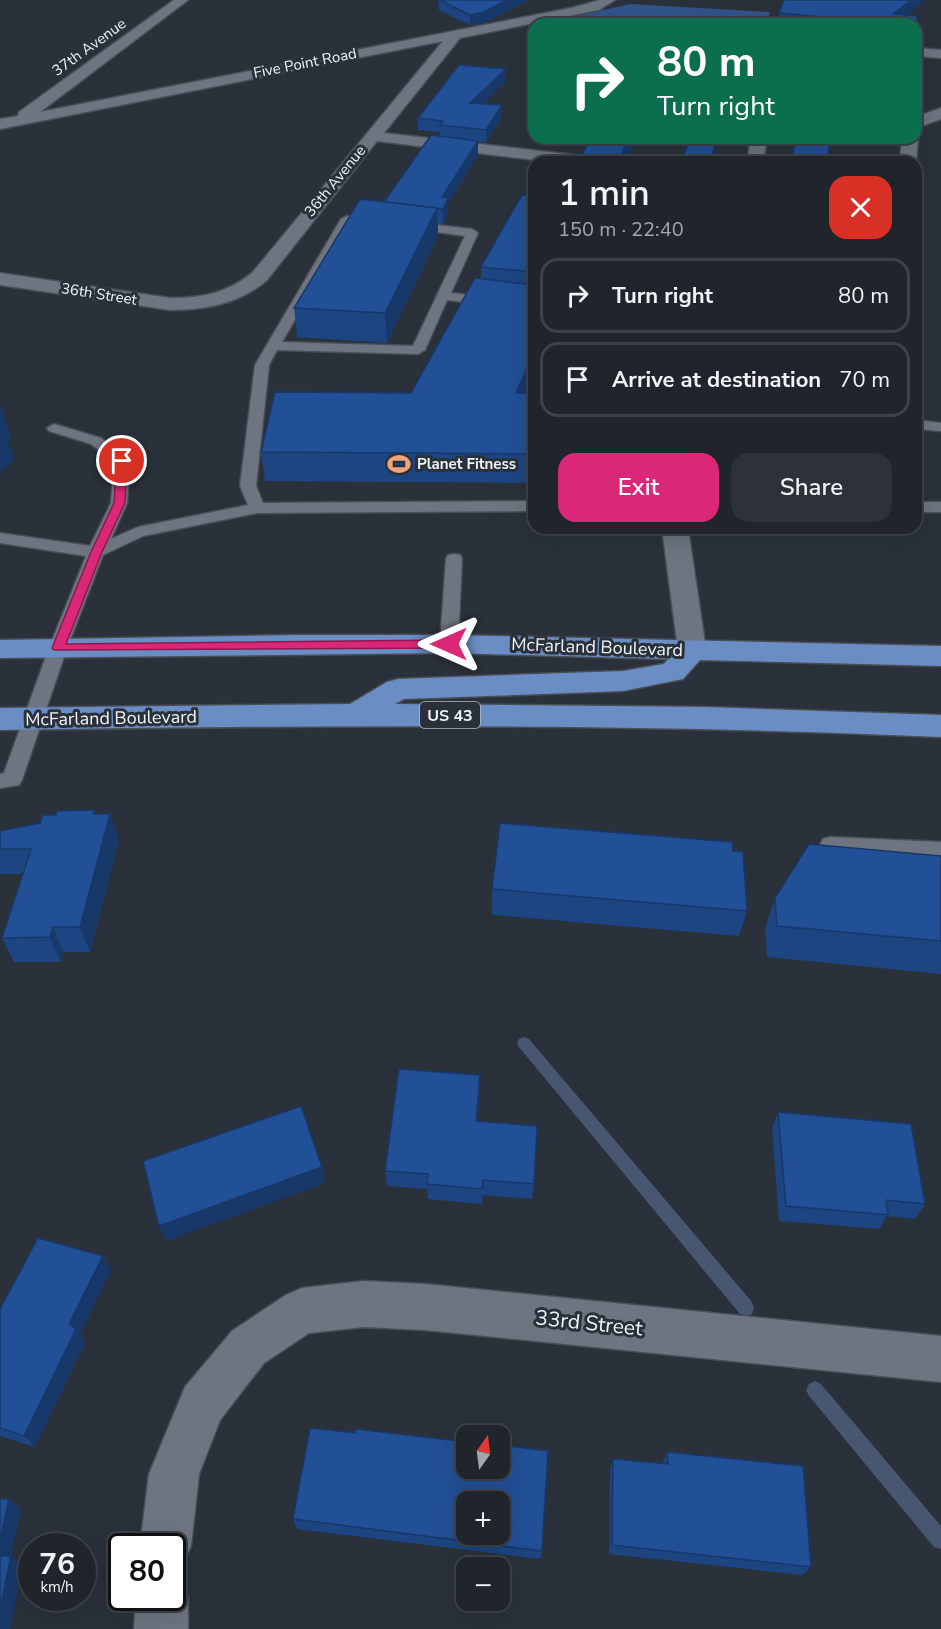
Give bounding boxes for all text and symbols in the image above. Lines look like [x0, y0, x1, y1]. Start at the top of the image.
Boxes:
street label: 37th Avenue [48, 13, 130, 81]
text: 80 m [657, 34, 756, 91]
icon: right [558, 42, 636, 120]
street label: Five Point Road [252, 43, 358, 83]
text: Turn right [657, 88, 775, 125]
street label: 36th Avenue [300, 141, 370, 221]
text: 1 min [558, 169, 650, 218]
button: close [829, 176, 892, 239]
text: 150 m · 22:40 [558, 216, 684, 243]
street label: 36th Street [60, 278, 139, 310]
icon: right [561, 279, 594, 312]
text: Turn right [612, 281, 713, 311]
text: 80 m [838, 281, 889, 311]
icon: arrive [561, 363, 594, 396]
text: Arrive at destination [612, 365, 821, 395]
text: 70 m [839, 365, 890, 395]
pin [96, 435, 147, 486]
icon: arrive [105, 444, 138, 477]
sports icon: Planet Fitness [386, 451, 412, 477]
button: Exit [558, 453, 719, 522]
button: Share [731, 453, 892, 522]
place label: Planet Fitness [417, 454, 516, 474]
position arrow [417, 612, 481, 676]
street label: McFarland Boulevard [511, 632, 683, 662]
road number: US 43 [420, 702, 480, 728]
street label: McFarland Boulevard [25, 705, 197, 731]
street label: 33rd Street [534, 1303, 645, 1343]
north arrow [456, 1425, 510, 1479]
map controls [456, 1425, 510, 1611]
button: + [456, 1491, 510, 1545]
speed limit sign: 80 [108, 1533, 186, 1611]
text: 76 [39, 1544, 75, 1585]
button: − [456, 1557, 510, 1611]
text: km/h [40, 1577, 74, 1597]

